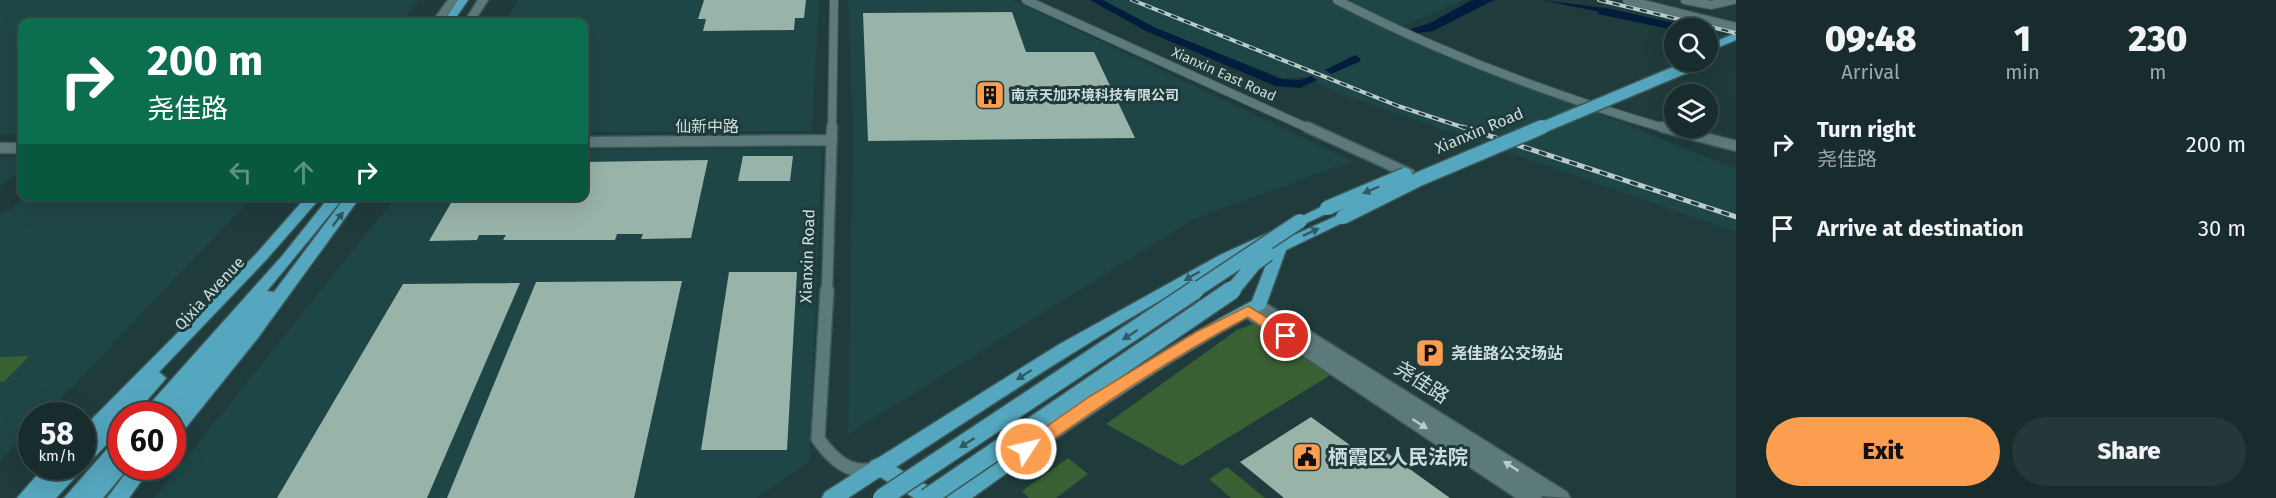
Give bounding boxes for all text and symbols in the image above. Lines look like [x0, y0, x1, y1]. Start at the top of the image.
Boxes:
text: 09:48 [1825, 17, 1917, 61]
text: 1 [2014, 17, 2031, 61]
text: 230 [2128, 17, 2187, 61]
map controls [1664, 18, 1718, 138]
button: search [1664, 18, 1718, 72]
text: 200 m [147, 36, 263, 86]
icon: right [48, 42, 126, 120]
street label: Xianxin East Road [1169, 44, 1279, 105]
text: Arrival [1841, 60, 1900, 84]
text: min [2005, 60, 2040, 84]
text: m [2149, 60, 2166, 84]
building icon: 南京天加环境科技有限公司 [974, 79, 1006, 111]
button: layers [1664, 84, 1718, 138]
place label: 南京天加环境科技有限公司 [1011, 87, 1179, 104]
text: 尧佳路 [147, 93, 228, 125]
street label: Xianxin Road [1432, 103, 1526, 158]
text: Turn right [1817, 116, 1916, 143]
street label: 仙新中路 [675, 117, 739, 136]
icon: right [1766, 128, 1799, 161]
text: 200 m [2186, 131, 2246, 158]
text: 尧佳路 [1817, 147, 1877, 171]
icon: left [224, 156, 257, 189]
icon: ahead [287, 156, 320, 189]
icon: right [350, 156, 383, 189]
one-way arrow [1361, 185, 1379, 195]
street label: Xianxin Road [796, 209, 819, 303]
one-way arrow [331, 212, 343, 227]
icon: arrive [1766, 212, 1799, 245]
text: Arrive at destination [1817, 215, 2024, 242]
text: 30 m [2198, 215, 2246, 242]
one-way arrow [1302, 227, 1320, 237]
street label: Qixia Avenue [170, 253, 248, 334]
one-way arrow [1184, 271, 1200, 282]
pin [1260, 310, 1311, 361]
icon: arrive [1269, 319, 1302, 352]
one-way arrow [1121, 330, 1138, 341]
parking icon: 尧佳路公交场站 [1414, 337, 1446, 369]
place label: 尧佳路公交场站 [1451, 344, 1563, 363]
street label: 尧佳路 [1390, 356, 1454, 408]
one-way arrow [1016, 369, 1032, 380]
speed limit sign: 60 [108, 402, 186, 480]
text: 58 [40, 416, 74, 452]
position arrow [994, 417, 1058, 481]
button: Exit [1766, 417, 2000, 486]
button: Share [2012, 417, 2246, 486]
one-way arrow [1411, 418, 1427, 430]
one-way arrow [959, 437, 975, 448]
public building icon: 栖霞区人民法院 [1291, 441, 1323, 473]
place label: 栖霞区人民法院 [1328, 445, 1468, 469]
text: km/h [38, 447, 76, 465]
one-way arrow [1503, 461, 1519, 472]

